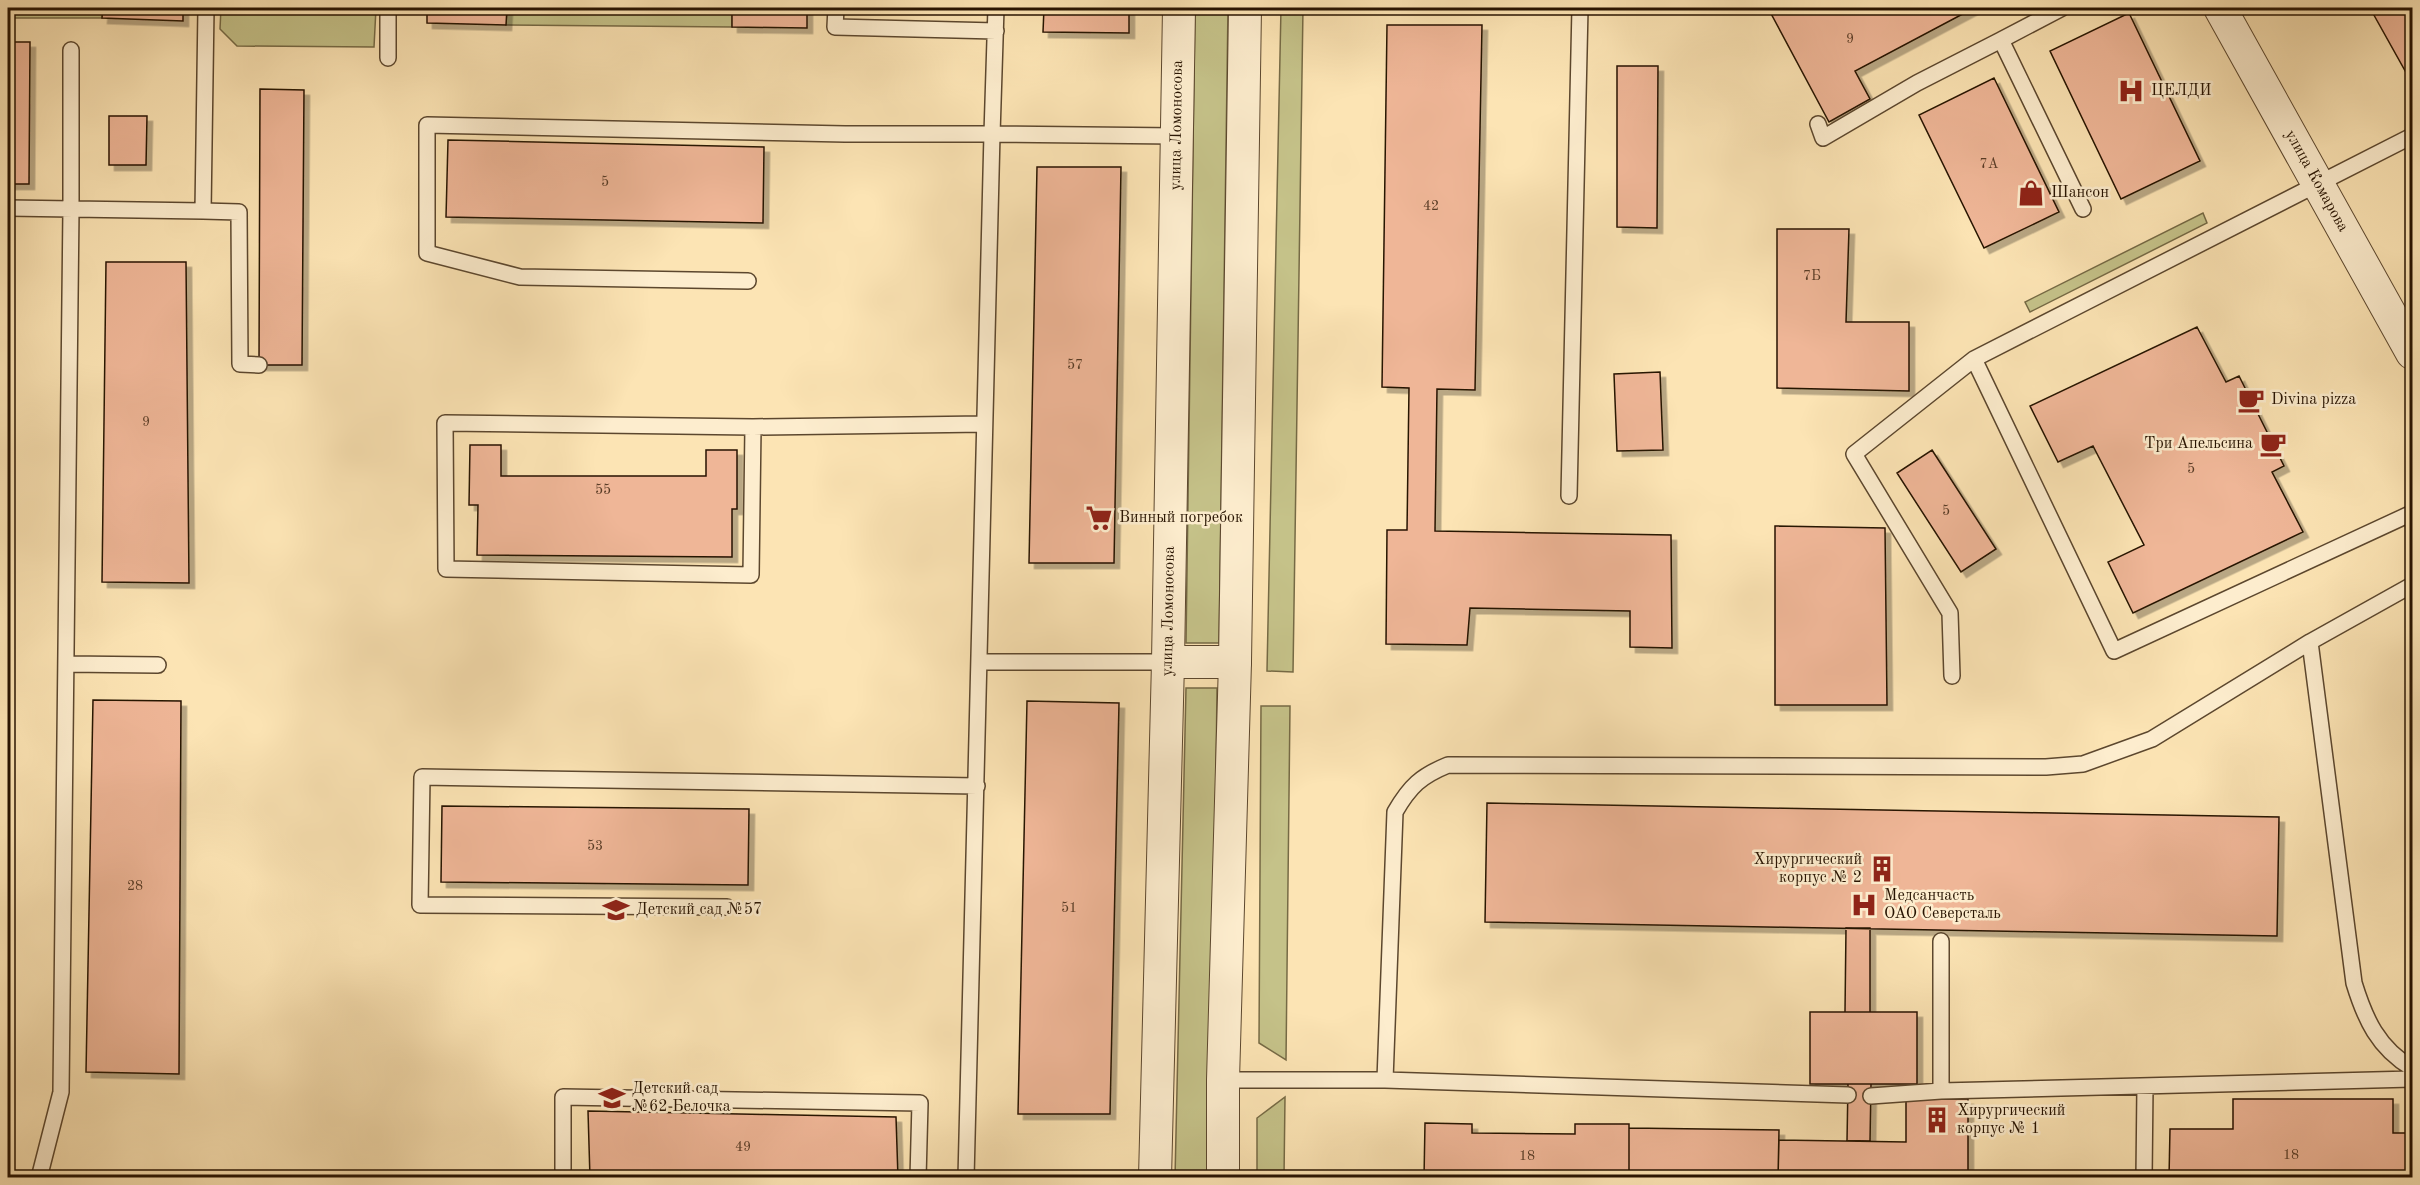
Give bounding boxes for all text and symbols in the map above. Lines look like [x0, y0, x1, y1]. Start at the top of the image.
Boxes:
house number: 9 [1846, 32, 1854, 46]
street label: улица Ломоносова [1168, 60, 1186, 190]
hospital icon: ЦЕЛДИ [2116, 76, 2146, 106]
place label: ЦЕЛДИ [2151, 83, 2211, 99]
street label: улица Комарова [2282, 127, 2351, 235]
house number: 7А [1980, 157, 1999, 171]
house number: 5 [601, 175, 609, 189]
shop icon: Шансон [2016, 178, 2046, 208]
place label: Шансон [2051, 185, 2109, 201]
house number: 42 [1423, 199, 1439, 213]
house number: 7Б [1803, 269, 1821, 283]
house number: 57 [1067, 358, 1083, 372]
cafe icon: Divina pizza [2236, 385, 2266, 415]
place label: Divina pizza [2271, 392, 2356, 408]
house number: 9 [142, 415, 150, 429]
cafe icon: Три Апельсина [2258, 429, 2288, 459]
place label: Три Апельсина [2144, 436, 2253, 452]
house number: 5 [2187, 462, 2195, 476]
house number: 55 [595, 483, 611, 497]
supermarket icon: Винный погребок [1084, 503, 1114, 533]
house number: 5 [1942, 504, 1950, 518]
place label: Винный погребок [1119, 510, 1243, 526]
street label: улица Ломоносова [1160, 546, 1178, 676]
house number: 53 [587, 839, 603, 853]
place label: Хирургический корпус № 2 [1754, 852, 1862, 886]
building icon: Хирургический корпус № 2 [1867, 854, 1897, 884]
house number: 28 [127, 879, 143, 893]
place label: Медсанчасть ОАО Северсталь [1884, 888, 2001, 922]
hospital icon: Медсанчасть ОАО Северсталь [1849, 890, 1879, 920]
school or university icon: Детский сад №57 [601, 895, 631, 925]
house number: 51 [1061, 901, 1077, 915]
place label: Детский сад №57 [636, 902, 762, 918]
place label: Детский сад №62 Белочка [632, 1081, 731, 1115]
school or university icon: Детский сад №62 Белочка [597, 1083, 627, 1113]
place label: Хирургический корпус № 1 [1957, 1103, 2065, 1137]
building icon: Хирургический корпус № 1 [1922, 1105, 1952, 1135]
house number: 49 [735, 1140, 751, 1154]
house number: 18 [2283, 1148, 2299, 1162]
house number: 18 [1519, 1149, 1535, 1163]

